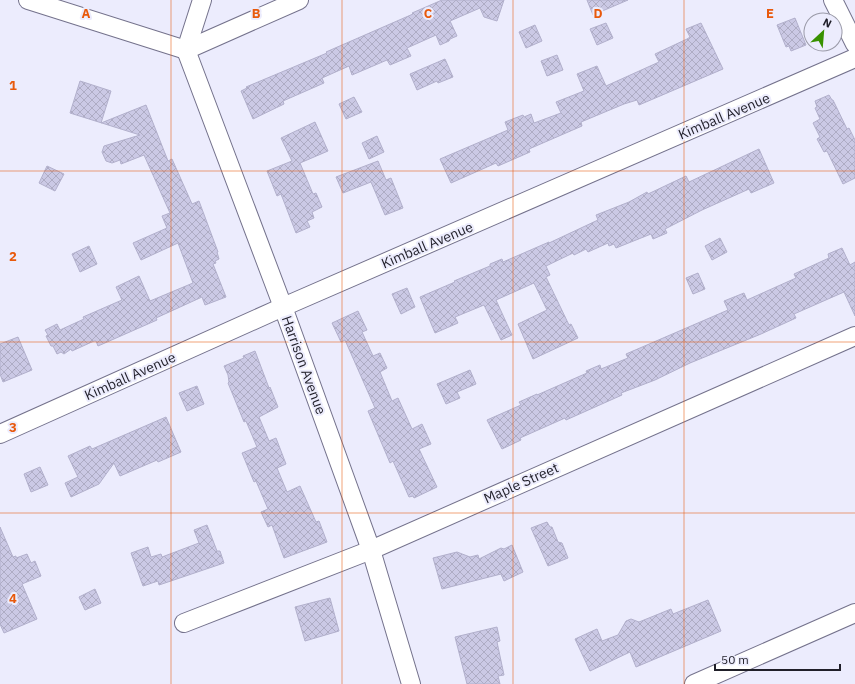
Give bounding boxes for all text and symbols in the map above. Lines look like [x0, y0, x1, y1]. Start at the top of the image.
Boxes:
text: A [82, 5, 91, 22]
text: B [252, 5, 261, 22]
text: C [424, 5, 433, 22]
text: D [593, 5, 603, 22]
text: E [766, 5, 774, 22]
north arrow [803, 12, 843, 52]
text: N [821, 15, 834, 31]
text: 1 [9, 77, 17, 94]
street label: Kimball Avenue [675, 88, 773, 143]
street label: Kimball Avenue [378, 217, 476, 272]
text: 2 [9, 248, 17, 265]
street label: Harrison Avenue [278, 313, 330, 417]
street label: Kimball Avenue [82, 348, 179, 404]
text: 3 [9, 419, 17, 436]
street label: Maple Street [481, 458, 561, 508]
text: 4 [9, 590, 17, 607]
scale bar [715, 646, 840, 672]
text: 50 m [721, 652, 749, 667]

